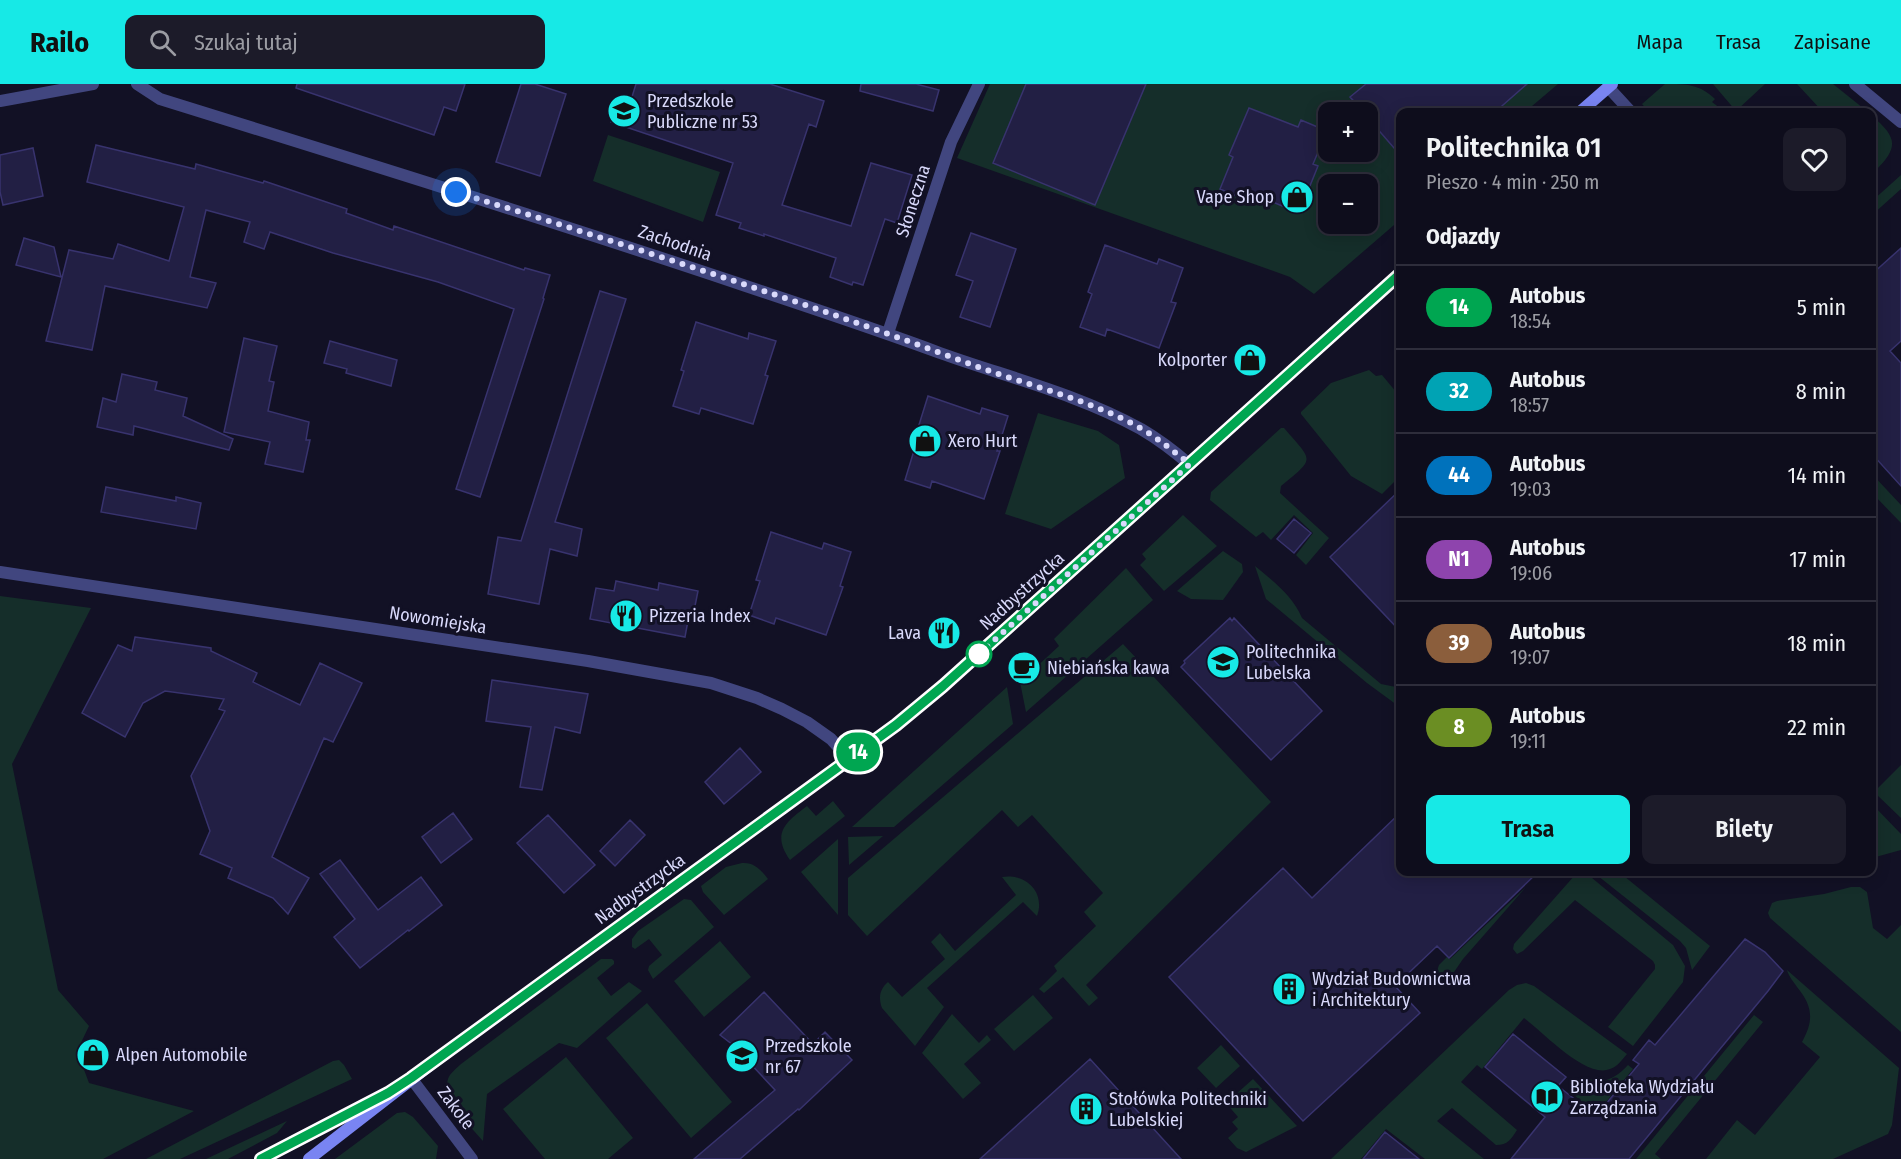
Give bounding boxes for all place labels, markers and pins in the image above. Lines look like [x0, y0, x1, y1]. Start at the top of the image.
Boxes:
place label: Przedszkole Publiczne nr 53 [647, 90, 758, 133]
school or university icon: Przedszkole Publiczne nr 53 [606, 93, 642, 129]
shop icon: Vape Shop [1279, 179, 1315, 215]
place label: Vape Shop [1197, 186, 1274, 208]
shop icon: Kolporter [1232, 342, 1268, 378]
place label: Kolporter [1157, 349, 1228, 371]
shop icon: Xero Hurt [907, 423, 943, 459]
place label: Xero Hurt [948, 430, 1018, 452]
restaurant icon: Pizzeria Index [608, 598, 644, 634]
place label: Pizzeria Index [649, 605, 750, 627]
restaurant icon: Lava [926, 615, 962, 651]
place label: Lava [888, 622, 921, 644]
unlabelled marker [966, 641, 992, 667]
place label: Politechnika Lubelska [1246, 641, 1336, 684]
school or university icon: Politechnika Lubelska [1205, 644, 1241, 680]
cafe icon: Niebiańska kawa [1006, 650, 1042, 686]
place label: Niebiańska kawa [1047, 657, 1170, 679]
place label: Wydział Budownictwa i Architektury [1312, 968, 1471, 1011]
building icon: Wydział Budownictwa i Architektury [1271, 971, 1307, 1007]
place label: Przedszkole nr 67 [765, 1035, 852, 1078]
shop icon: Alpen Automobile [75, 1037, 111, 1073]
school or university icon: Przedszkole nr 67 [724, 1038, 760, 1074]
place label: Alpen Automobile [116, 1044, 247, 1066]
place label: Biblioteka Wydziału Zarządzania [1570, 1076, 1714, 1119]
library icon: Biblioteka Wydziału Zarządzania [1529, 1079, 1565, 1115]
place label: Stołówka Politechniki Lubelskiej [1109, 1088, 1267, 1131]
building icon: Stołówka Politechniki Lubelskiej [1068, 1091, 1104, 1127]

